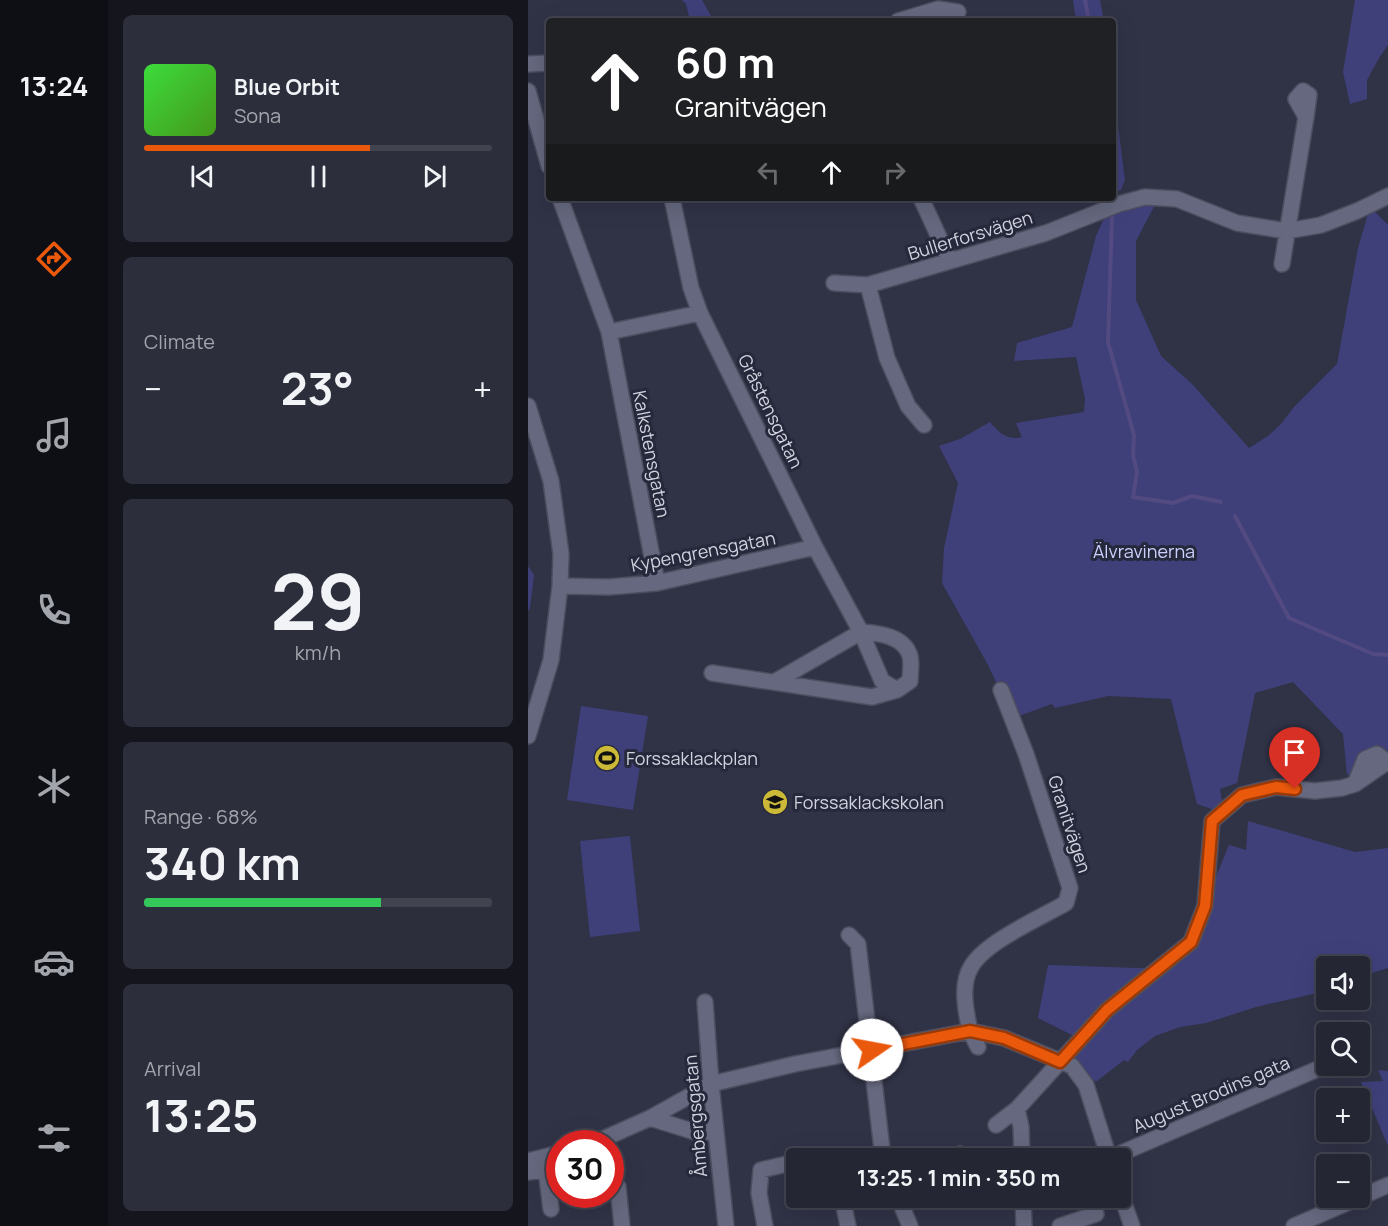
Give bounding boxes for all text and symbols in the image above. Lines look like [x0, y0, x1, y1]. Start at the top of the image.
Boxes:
text: 60 m [675, 33, 775, 91]
icon: ahead [576, 42, 654, 120]
text: 13:24 [20, 67, 88, 104]
text: Blue Orbit [234, 72, 340, 102]
text: Granitvägen [675, 88, 827, 125]
text: Sona [234, 102, 281, 129]
icon: left [752, 156, 785, 189]
icon: ahead [815, 156, 848, 189]
icon: right [878, 156, 911, 189]
icon: previous [186, 160, 219, 193]
icon: pause [302, 160, 335, 193]
icon: next [418, 160, 451, 193]
street label: Bullerforsvägen [905, 205, 1035, 265]
icon: directions [33, 238, 75, 280]
text: Climate [144, 328, 215, 355]
street label: Gråstensgatan [733, 350, 809, 472]
text: 23° [281, 357, 354, 419]
text: − [144, 366, 162, 411]
text: + [473, 366, 492, 411]
street label: Kalkstensgatan [628, 388, 676, 520]
icon: music [33, 414, 75, 456]
street label: Kypengrensgatan [629, 525, 777, 577]
park label: Älvravinerna [1093, 539, 1195, 563]
text: 29 [271, 547, 365, 653]
icon: phone [33, 589, 75, 631]
text: km/h [295, 639, 341, 666]
pin [1269, 727, 1320, 789]
icon: arrive [1278, 736, 1311, 769]
sports icon: Forssaklackplan [592, 743, 622, 773]
place label: Forssaklackplan [626, 746, 758, 770]
icon: climate [33, 765, 75, 807]
street label: Granitvägen [1043, 772, 1097, 876]
school or university icon: Forssaklackskolan [760, 787, 790, 817]
place label: Forssaklackskolan [794, 790, 944, 814]
text: Range · 68% [144, 803, 258, 830]
text: 340 km [144, 832, 301, 894]
icon: car [33, 941, 75, 983]
map controls [1316, 956, 1370, 1208]
button: sound [1316, 956, 1370, 1010]
position arrow [840, 1018, 904, 1082]
button: search [1316, 1022, 1370, 1076]
street label: August Brodins gata [1129, 1050, 1293, 1138]
street label: Åmbergsgatan [678, 1054, 712, 1178]
text: Arrival [144, 1055, 201, 1082]
text: 13:25 [144, 1084, 258, 1146]
button: + [1316, 1088, 1370, 1142]
icon: filters [33, 1117, 75, 1159]
speed limit sign: 30 [546, 1130, 624, 1208]
button: − [1316, 1154, 1370, 1208]
text: 13:25 · 1 min · 350 m [857, 1163, 1060, 1193]

